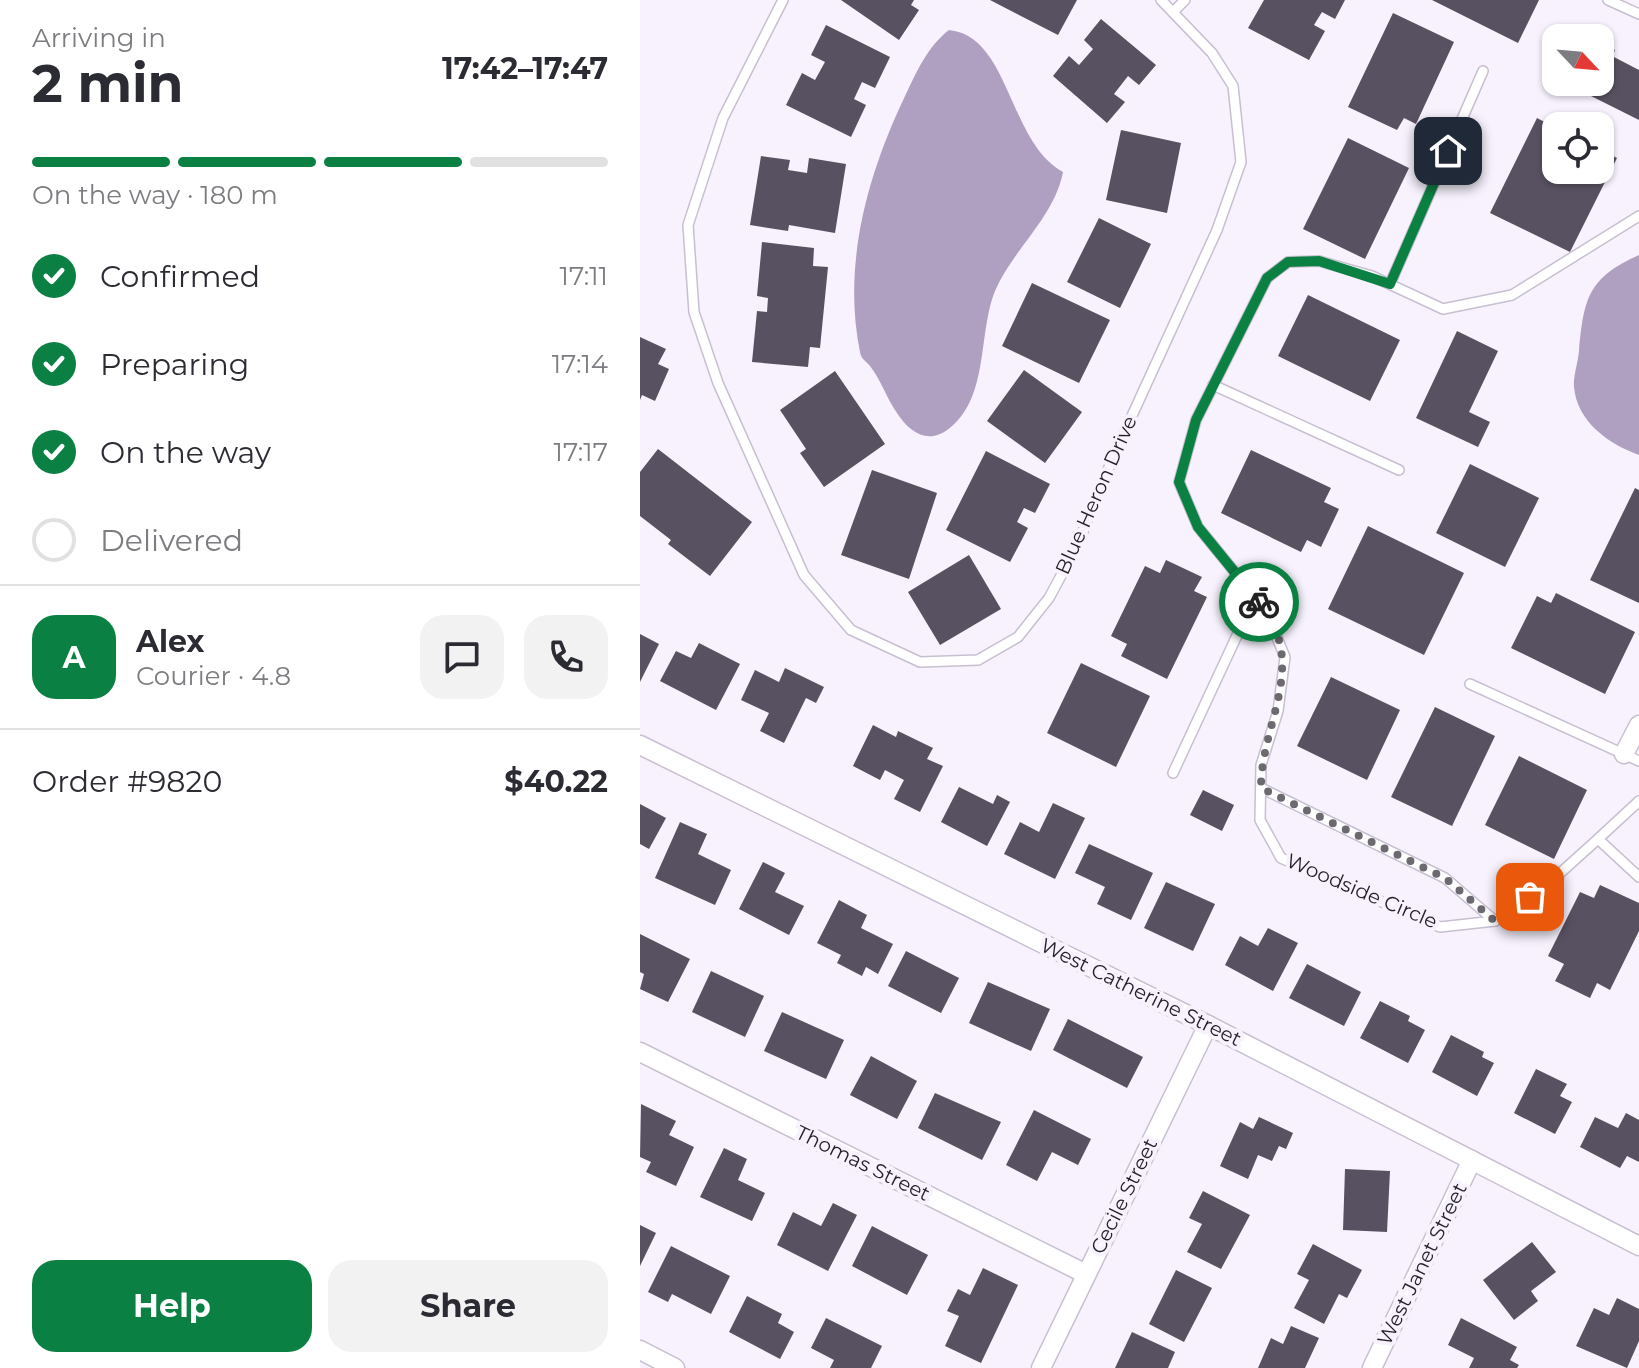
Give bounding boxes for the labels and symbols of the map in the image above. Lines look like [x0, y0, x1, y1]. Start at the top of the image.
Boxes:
north arrow [1542, 24, 1614, 96]
pin [1414, 117, 1482, 185]
street label: Blue Heron Drive [1050, 412, 1142, 578]
courier [1219, 562, 1299, 642]
street label: Woodside Circle [1283, 848, 1441, 934]
pin [1496, 863, 1564, 931]
street label: West Catherine Street [1037, 933, 1245, 1051]
street label: Thomas Street [792, 1120, 934, 1206]
street label: Cecile Street [1086, 1134, 1162, 1258]
street label: West Janet Street [1372, 1179, 1472, 1349]

